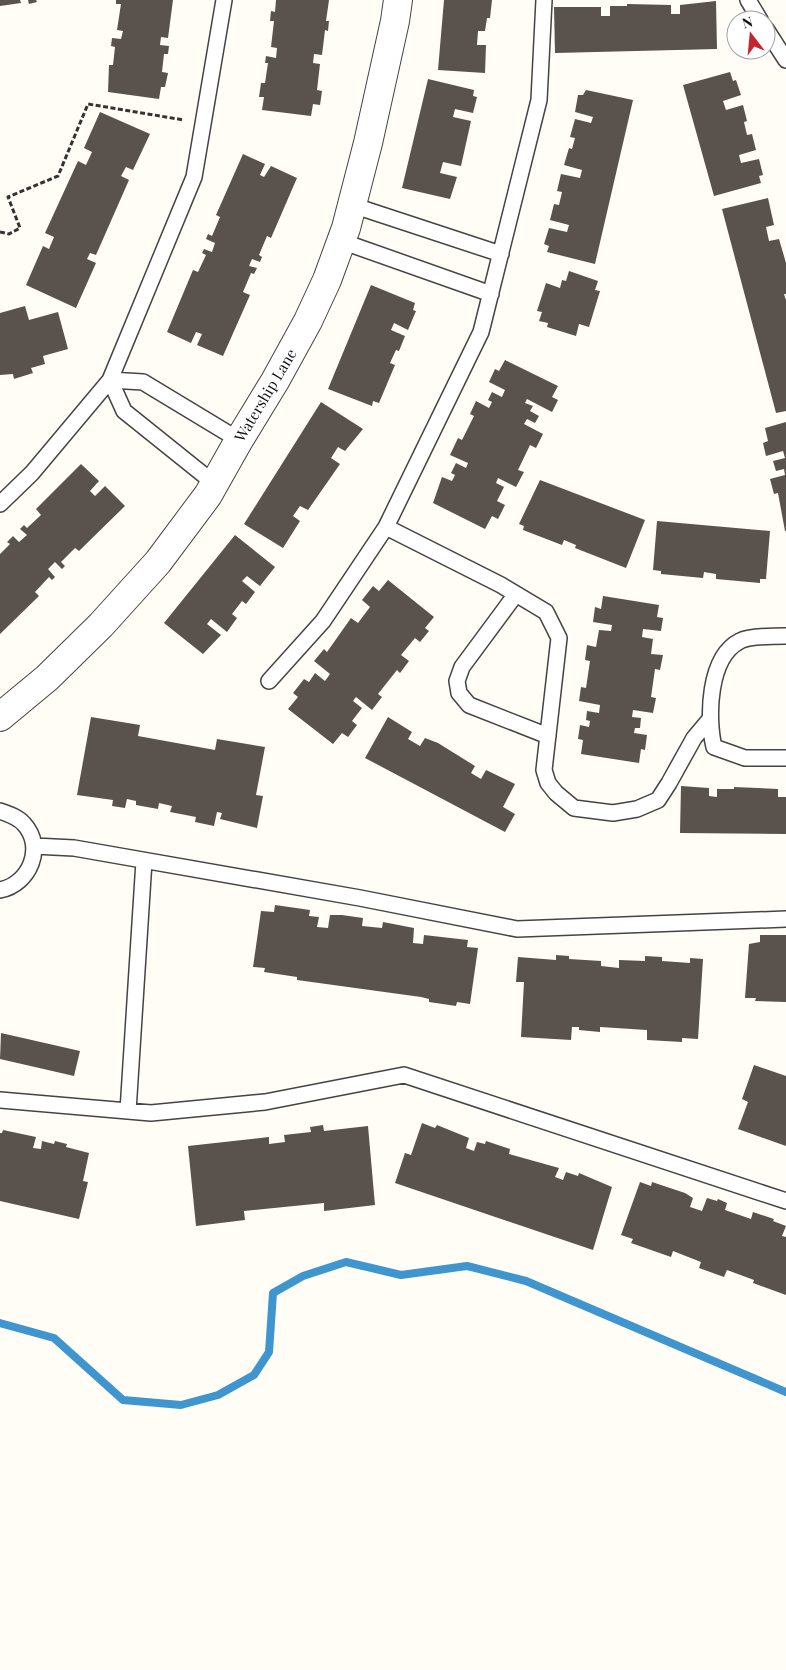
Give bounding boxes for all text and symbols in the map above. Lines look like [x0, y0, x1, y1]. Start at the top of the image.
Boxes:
north arrow [726, 10, 776, 60]
text: N [740, 11, 755, 33]
street label: Watership Lane [229, 345, 301, 446]

